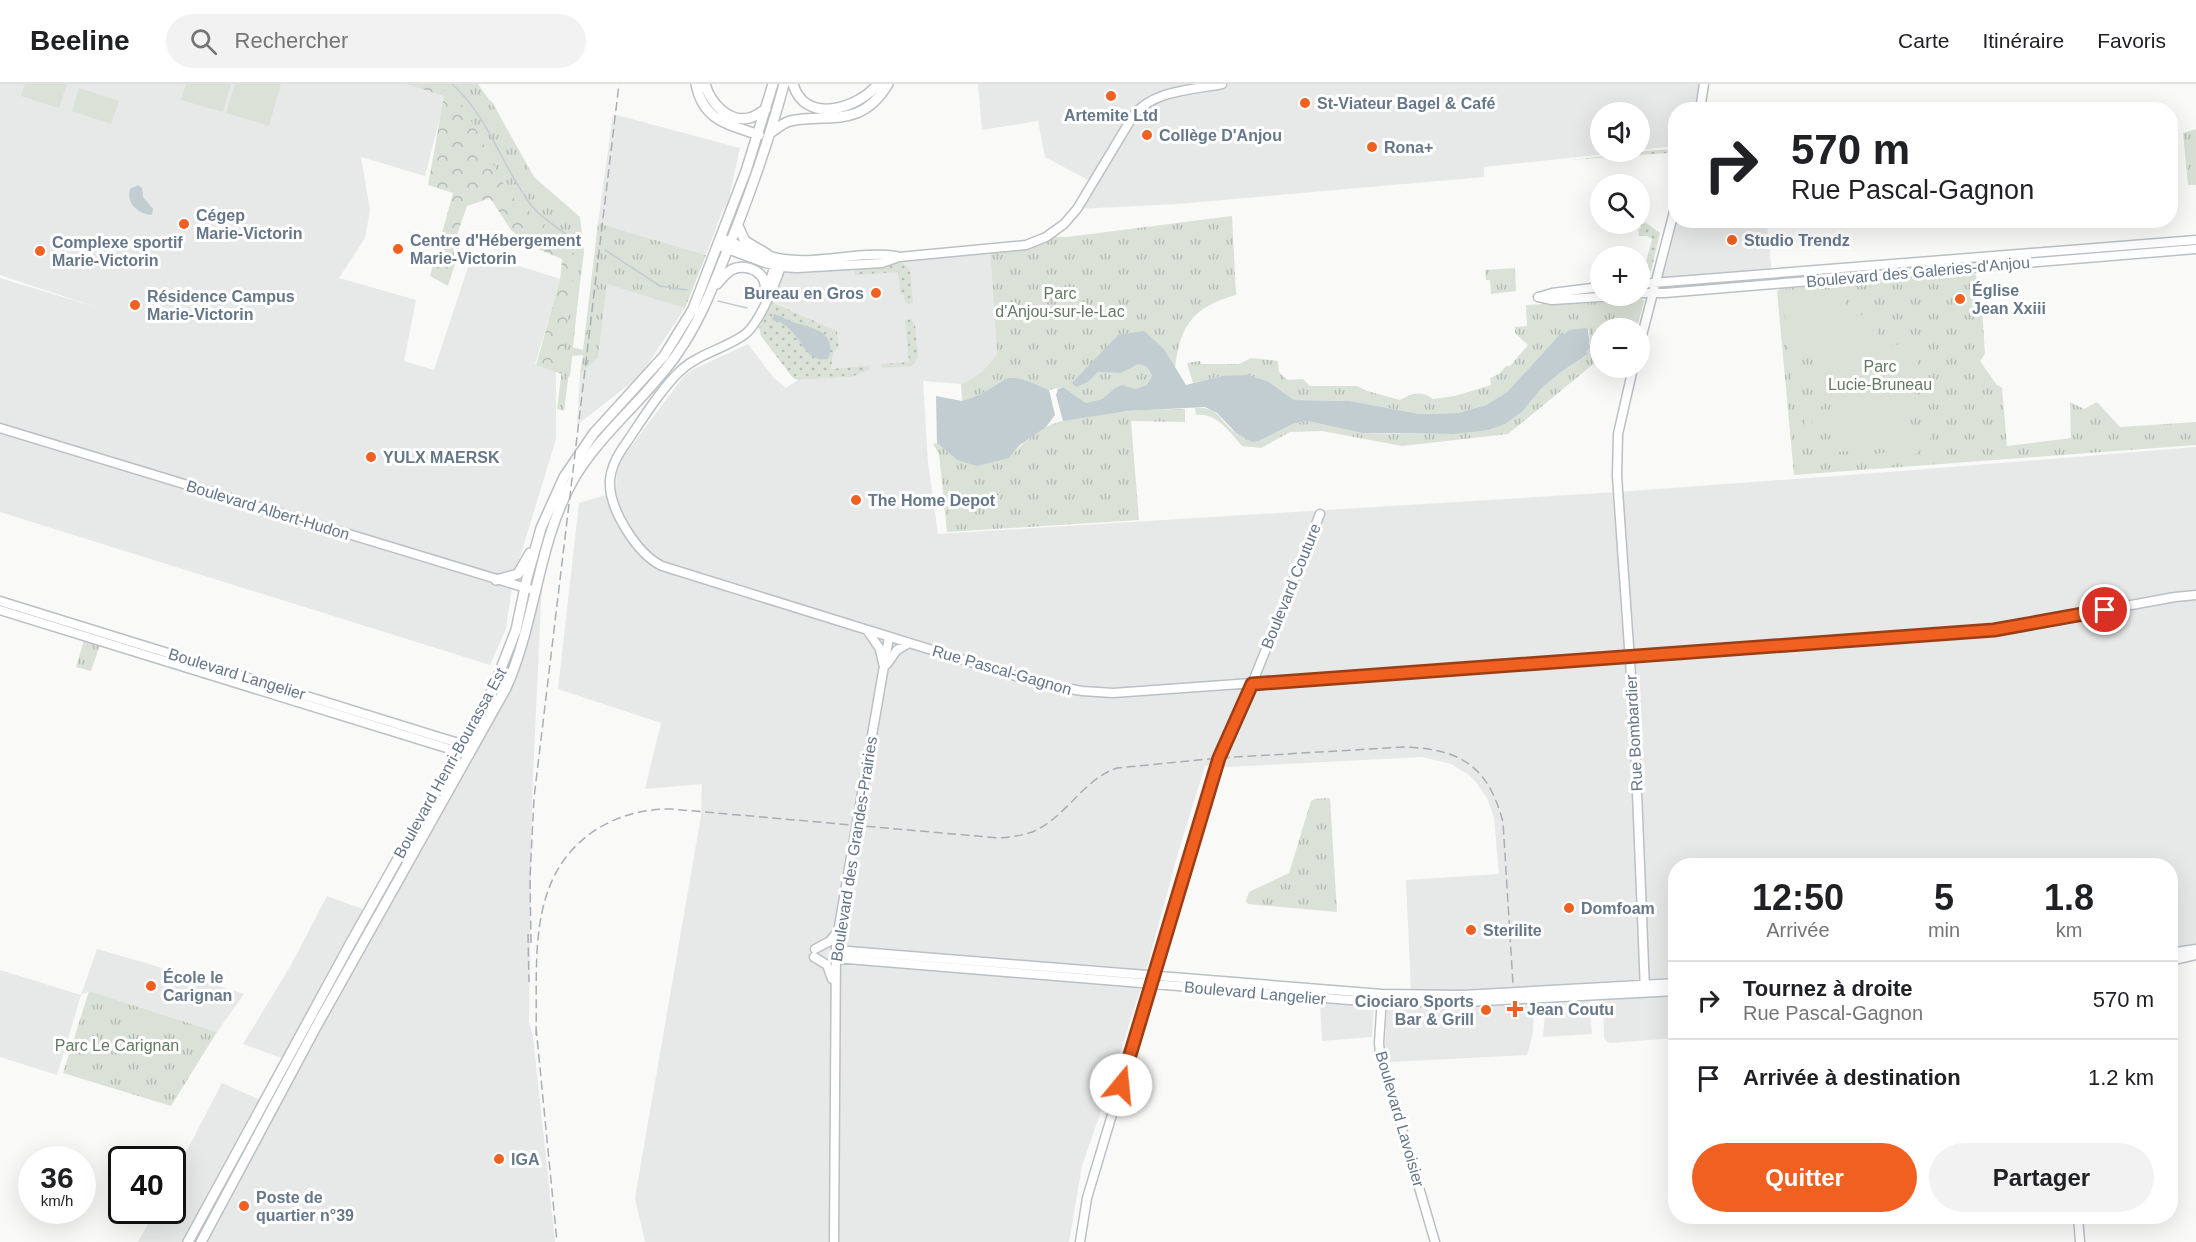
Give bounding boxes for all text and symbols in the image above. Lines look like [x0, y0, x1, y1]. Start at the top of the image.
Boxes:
search box [166, 14, 586, 68]
text: Beeline [30, 25, 130, 56]
icon: search [187, 25, 220, 58]
text: Rechercher [235, 28, 348, 53]
text: Carte [1898, 29, 1949, 52]
text: Itinéraire [1982, 29, 2064, 52]
text: Favoris [2097, 29, 2166, 52]
marker: Artemite Ltd [1104, 89, 1118, 103]
place label: St-Viateur Bagel & Café [1317, 95, 1496, 112]
marker: St-Viateur Bagel & Café [1298, 96, 1312, 110]
map controls [1590, 102, 1650, 378]
button: sound [1590, 102, 1650, 162]
place label: Artemite Ltd [1064, 107, 1158, 124]
icon: right [1692, 126, 1770, 204]
text: 570 m [1791, 126, 1910, 173]
place label: Collège D'Anjou [1159, 127, 1282, 144]
marker: Collège D'Anjou [1140, 128, 1154, 142]
place label: Rona+ [1384, 139, 1433, 156]
marker: Rona+ [1365, 140, 1379, 154]
button: search [1590, 174, 1650, 234]
text: Rue Pascal-Gagnon [1791, 175, 2034, 205]
place label: Cégep Marie-Victorin [196, 207, 302, 242]
marker: Cégep Marie-Victorin [177, 217, 191, 231]
place label: Centre d'Hébergement Marie-Victorin [410, 232, 582, 267]
place label: Studio Trendz [1744, 232, 1850, 249]
marker: Studio Trendz [1725, 233, 1739, 247]
place label: Complexe sportif Marie-Victorin [52, 234, 183, 269]
marker: Centre d'Hébergement Marie-Victorin [391, 242, 405, 256]
marker: Complexe sportif Marie-Victorin [33, 244, 47, 258]
button: + [1590, 246, 1650, 306]
street label: Boulevard des Galeries-d'Anjou [1805, 254, 2031, 290]
place label: Église Jean Xxiii [1972, 281, 2046, 317]
place label: Bureau en Gros [744, 285, 864, 302]
park label: Parc d'Anjou-sur-le-Lac [995, 285, 1125, 320]
marker: Bureau en Gros [869, 286, 883, 300]
place label: Résidence Campus Marie-Victorin [147, 288, 295, 323]
marker: Église Jean Xxiii [1953, 292, 1967, 306]
marker: Résidence Campus Marie-Victorin [128, 298, 142, 312]
button: − [1590, 318, 1650, 378]
park label: Parc Lucie-Bruneau [1828, 358, 1932, 393]
place label: YULX MAERSK [383, 449, 500, 466]
marker: YULX MAERSK [364, 450, 378, 464]
street label: Boulevard Albert-Hudon [184, 477, 352, 543]
place label: The Home Depot [868, 492, 996, 509]
marker: The Home Depot [849, 493, 863, 507]
street label: Boulevard Couture [1258, 521, 1324, 651]
pin [2079, 584, 2130, 635]
icon: arrive [2088, 593, 2121, 626]
street label: Rue Pascal-Gagnon [930, 642, 1074, 698]
street label: Boulevard Langelier [166, 645, 308, 703]
street label: Boulevard Henri-Bourassa Est [390, 664, 510, 861]
street label: Rue Bombardier [1622, 674, 1646, 792]
street label: Boulevard des Grandes-Prairies [828, 735, 880, 963]
text: 12:50 [1752, 877, 1844, 918]
text: 5 [1934, 877, 1954, 918]
text: 1.8 [2044, 877, 2094, 918]
place label: Domfoam [1581, 900, 1655, 917]
marker: Domfoam [1562, 901, 1576, 915]
text: Arrivée [1766, 919, 1830, 941]
text: min [1928, 919, 1960, 941]
text: km [2056, 919, 2082, 941]
place label: Sterilite [1483, 922, 1542, 939]
marker: Sterilite [1464, 923, 1478, 937]
place label: École le Carignan [163, 968, 232, 1004]
text: Tournez à droite [1743, 976, 1913, 1001]
street label: Boulevard Langelier [1183, 978, 1327, 1008]
marker: École le Carignan [144, 979, 158, 993]
icon: right [1692, 984, 1725, 1017]
text: 570 m [2093, 987, 2154, 1012]
place label: Ciociaro Sports Bar & Grill [1355, 993, 1474, 1028]
place label: Jean Coutu [1527, 1001, 1614, 1018]
marker: Jean Coutu [1508, 1002, 1522, 1016]
text: Rue Pascal-Gagnon [1743, 1002, 1923, 1024]
marker: Ciociaro Sports Bar & Grill [1479, 1003, 1493, 1017]
park label: Parc Le Carignan [55, 1037, 179, 1054]
street label: Boulevard Lavoisier [1372, 1049, 1428, 1190]
position arrow [1089, 1053, 1153, 1117]
icon: arrive [1692, 1062, 1725, 1095]
text: Arrivée à destination [1743, 1065, 1961, 1090]
text: 1.2 km [2088, 1065, 2154, 1090]
button: Quitter [1692, 1143, 1917, 1212]
button: Partager [1929, 1143, 2154, 1212]
speed limit sign: 40 [108, 1146, 186, 1224]
place label: IGA [511, 1151, 540, 1168]
marker: IGA [492, 1152, 506, 1166]
text: 36 [40, 1161, 74, 1194]
place label: Poste de quartier n°39 [256, 1189, 354, 1224]
text: km/h [41, 1192, 73, 1209]
marker: Poste de quartier n°39 [237, 1199, 251, 1213]

